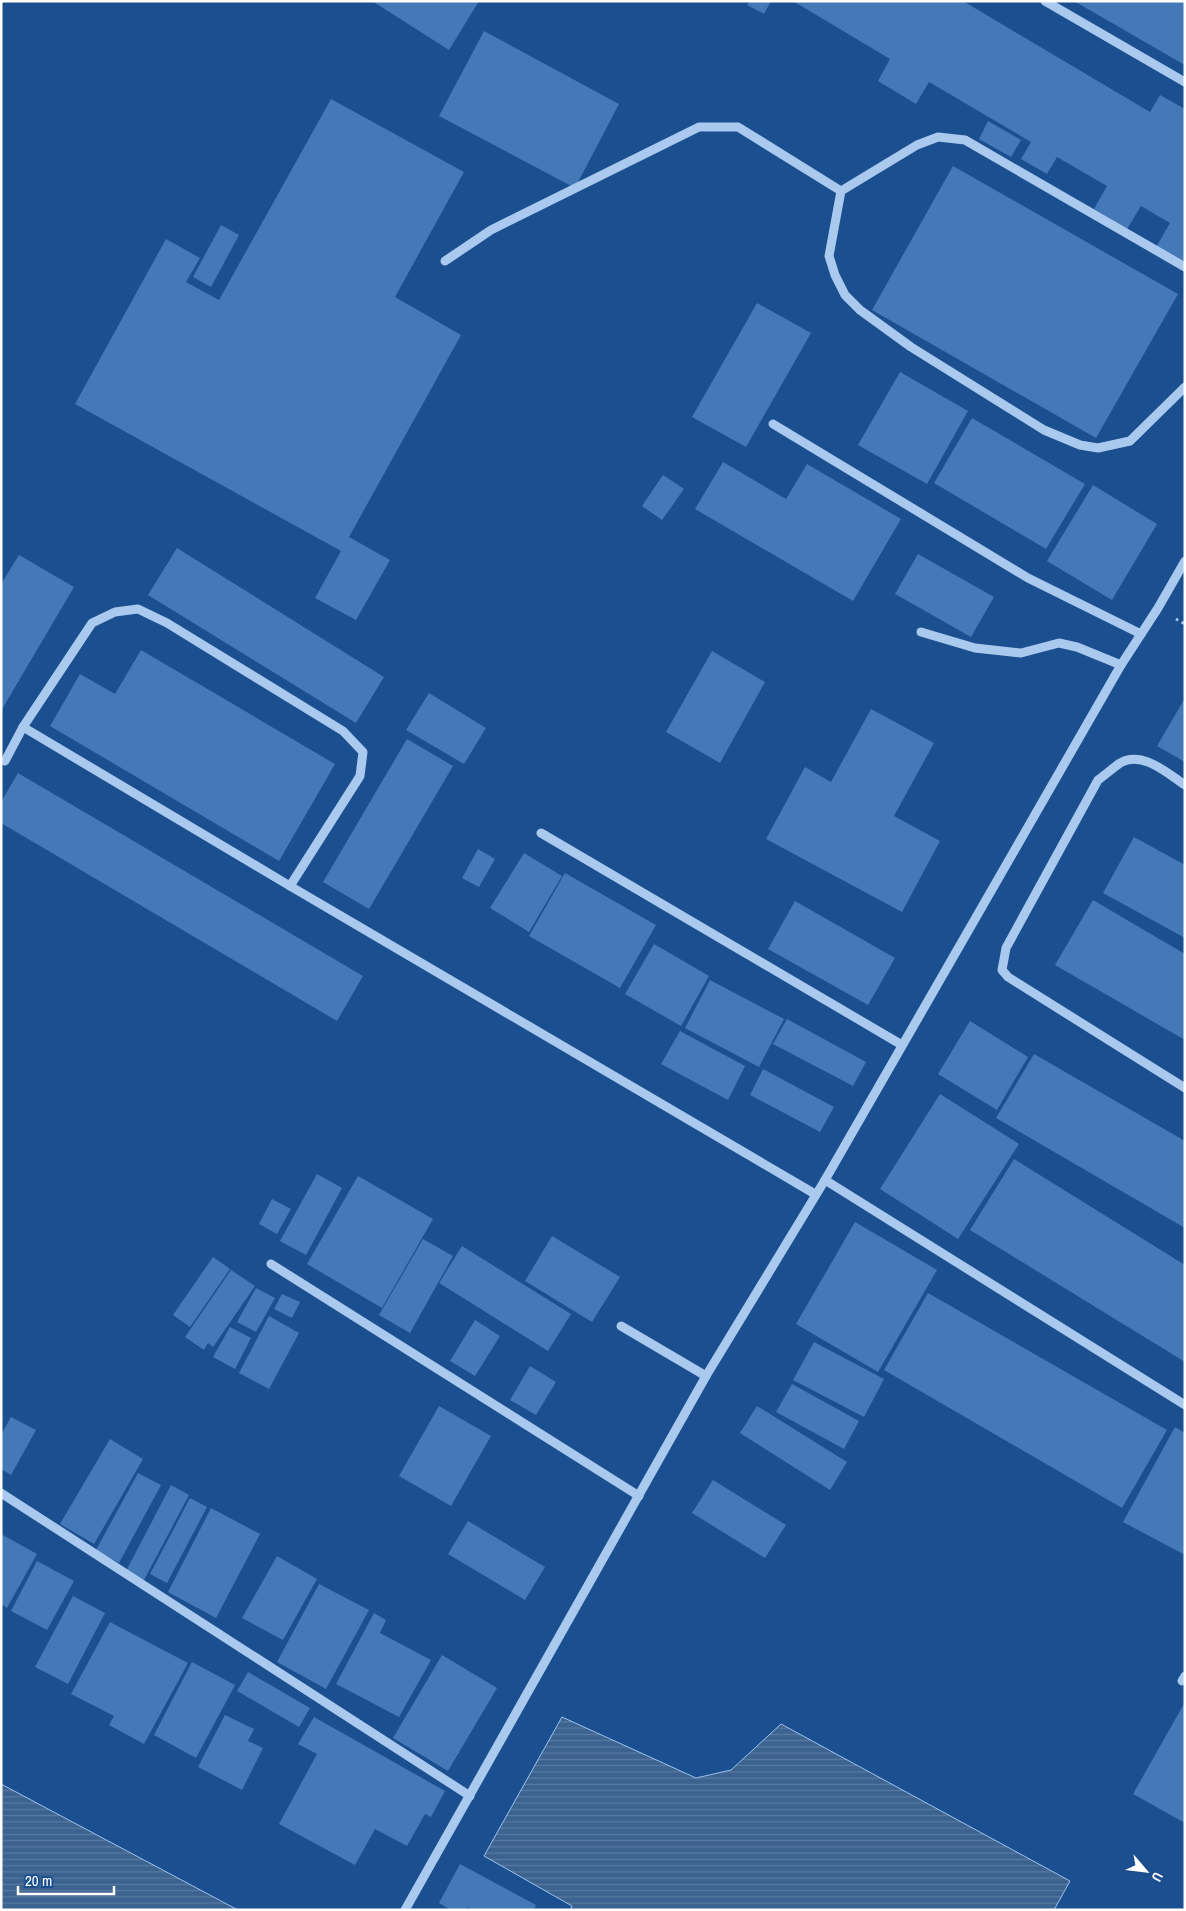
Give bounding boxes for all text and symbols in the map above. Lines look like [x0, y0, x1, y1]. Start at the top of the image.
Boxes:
north arrow [1121, 1846, 1171, 1896]
scale bar [18, 1864, 114, 1896]
text: U [1148, 1869, 1167, 1885]
text: 20 m [25, 1870, 52, 1891]

